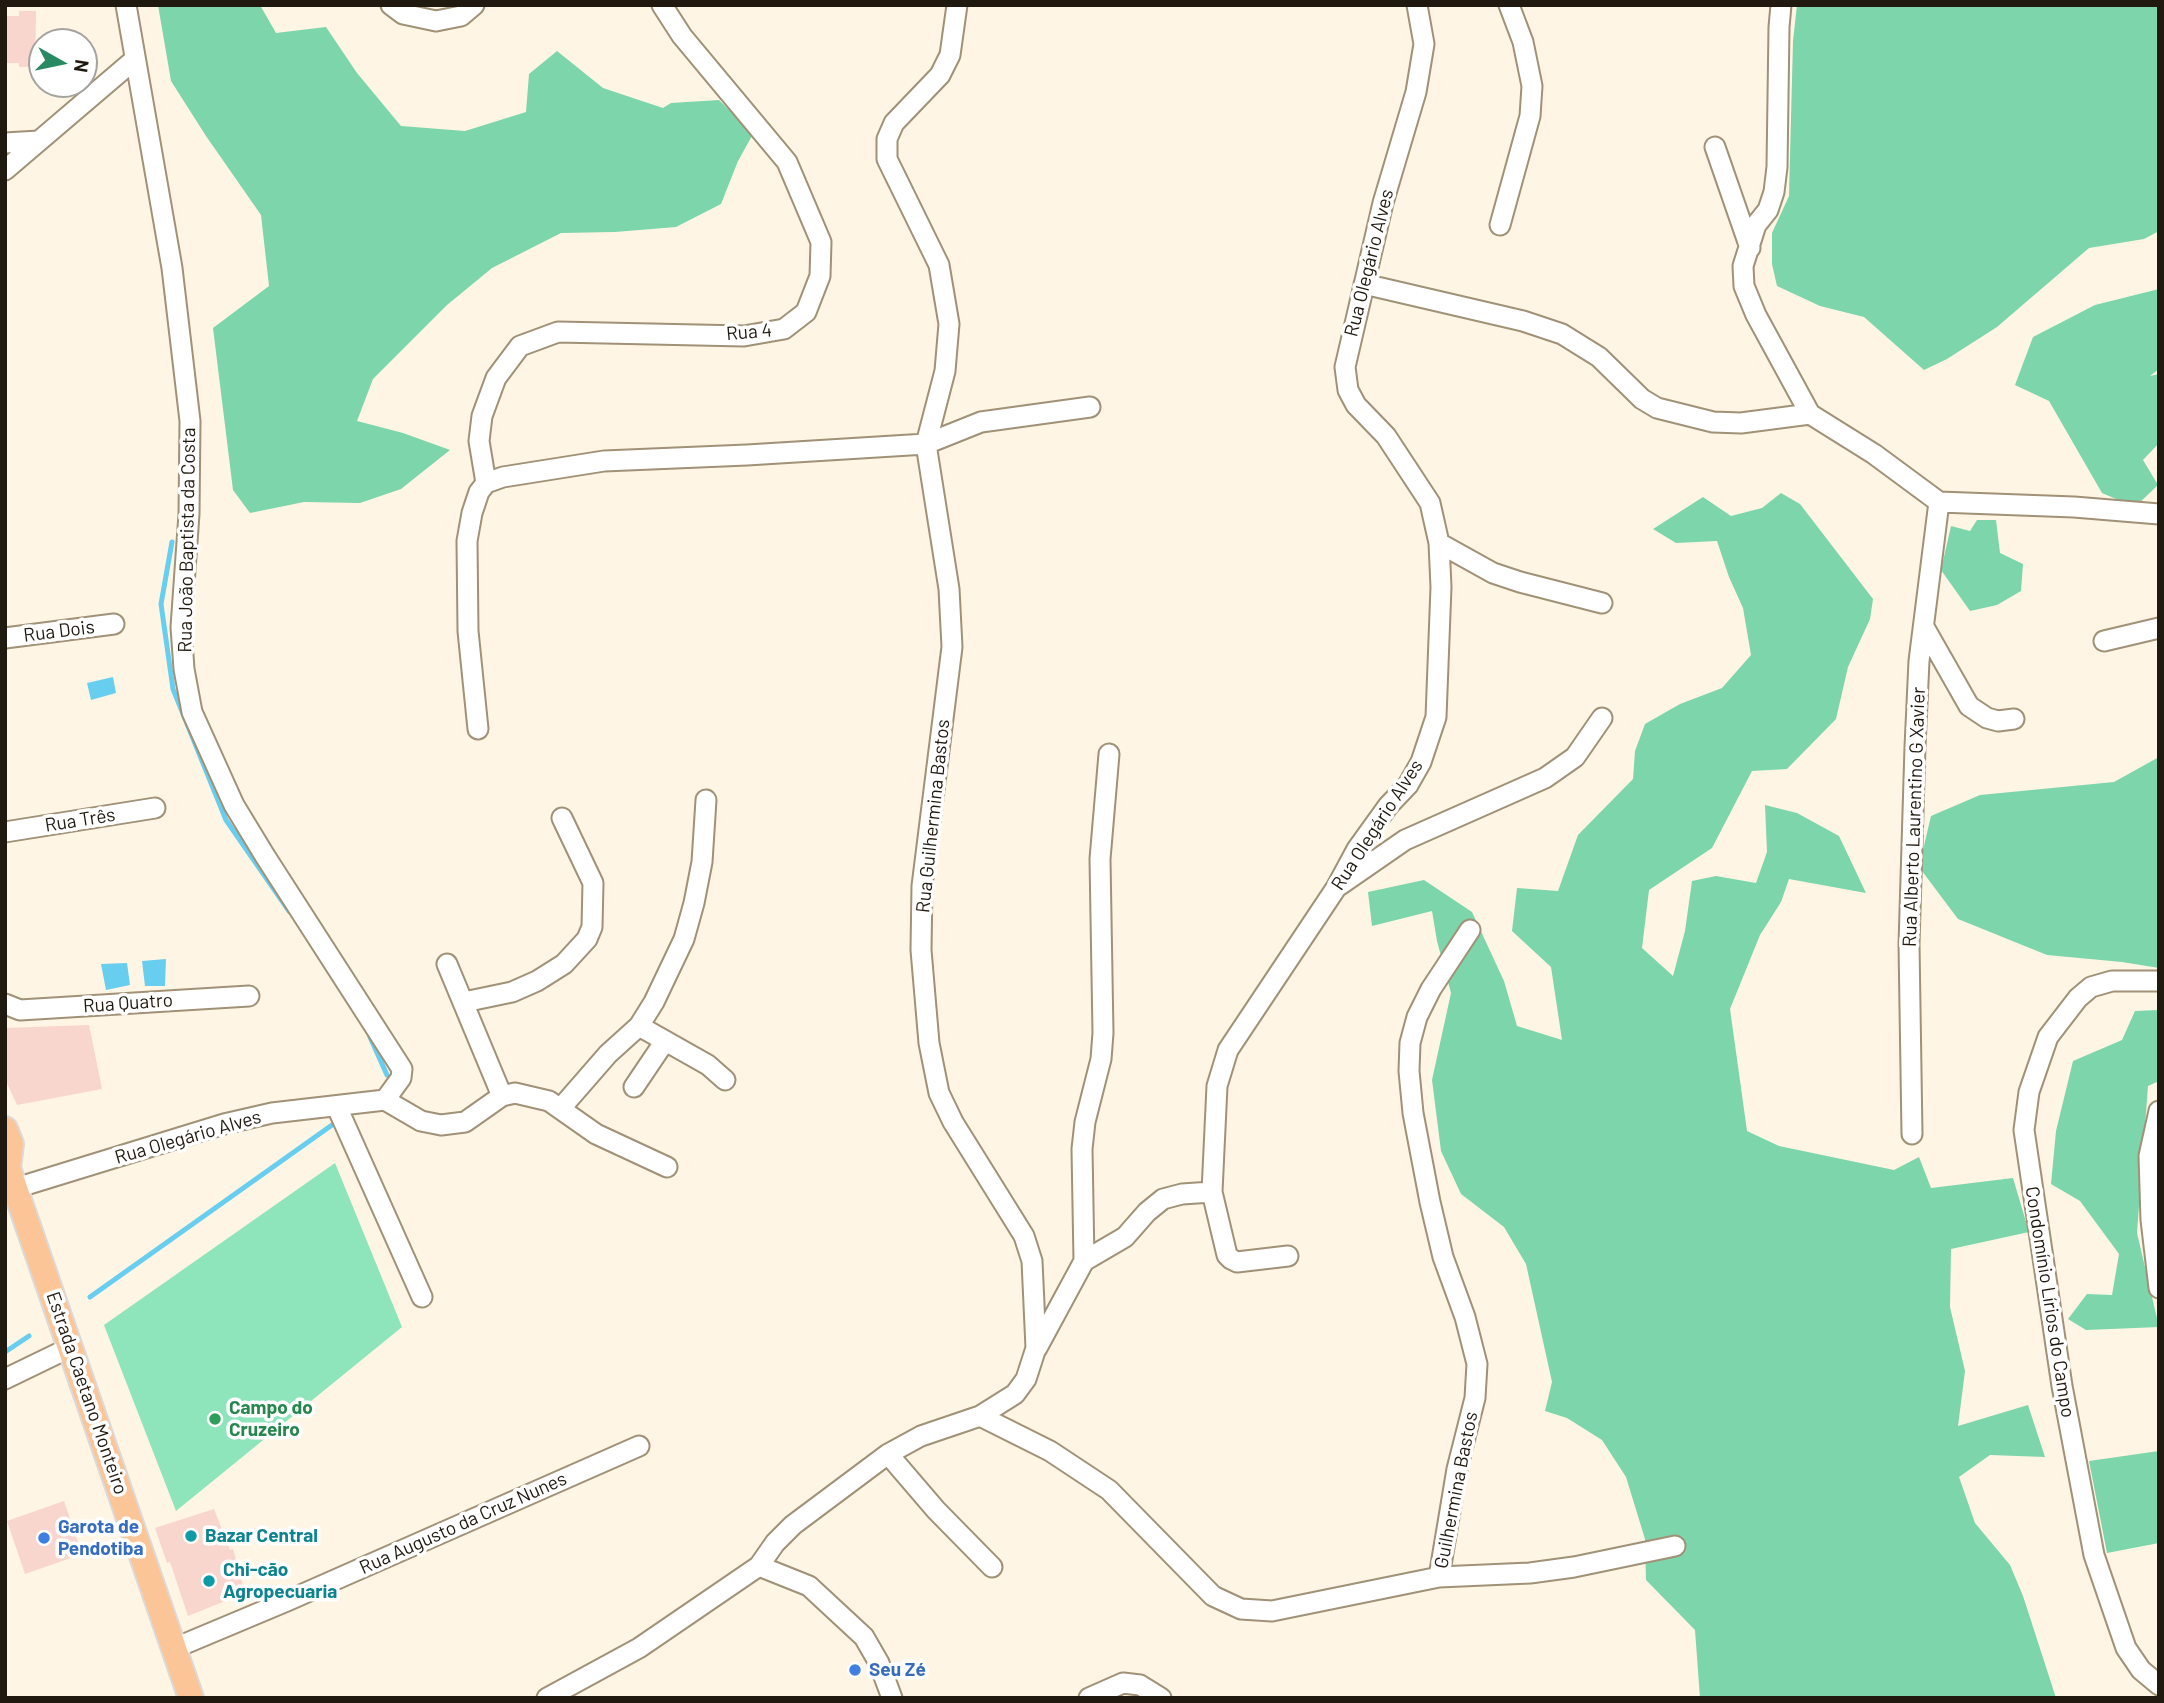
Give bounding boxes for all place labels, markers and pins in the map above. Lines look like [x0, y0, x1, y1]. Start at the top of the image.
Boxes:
place label: Campo do Cruzeiro [229, 1397, 313, 1441]
marker: Campo do Cruzeiro [207, 1411, 223, 1427]
place label: Garota de Pendotiba [58, 1516, 143, 1560]
place label: Bazar Central [205, 1525, 318, 1547]
marker: Bazar Central [183, 1528, 199, 1544]
marker: Garota de Pendotiba [36, 1530, 52, 1546]
place label: Chi-cão Agropecuaria [223, 1559, 337, 1603]
marker: Chi-cão Agropecuaria [201, 1573, 217, 1589]
place label: Seu Zé [869, 1659, 926, 1681]
marker: Seu Zé [847, 1662, 863, 1678]

